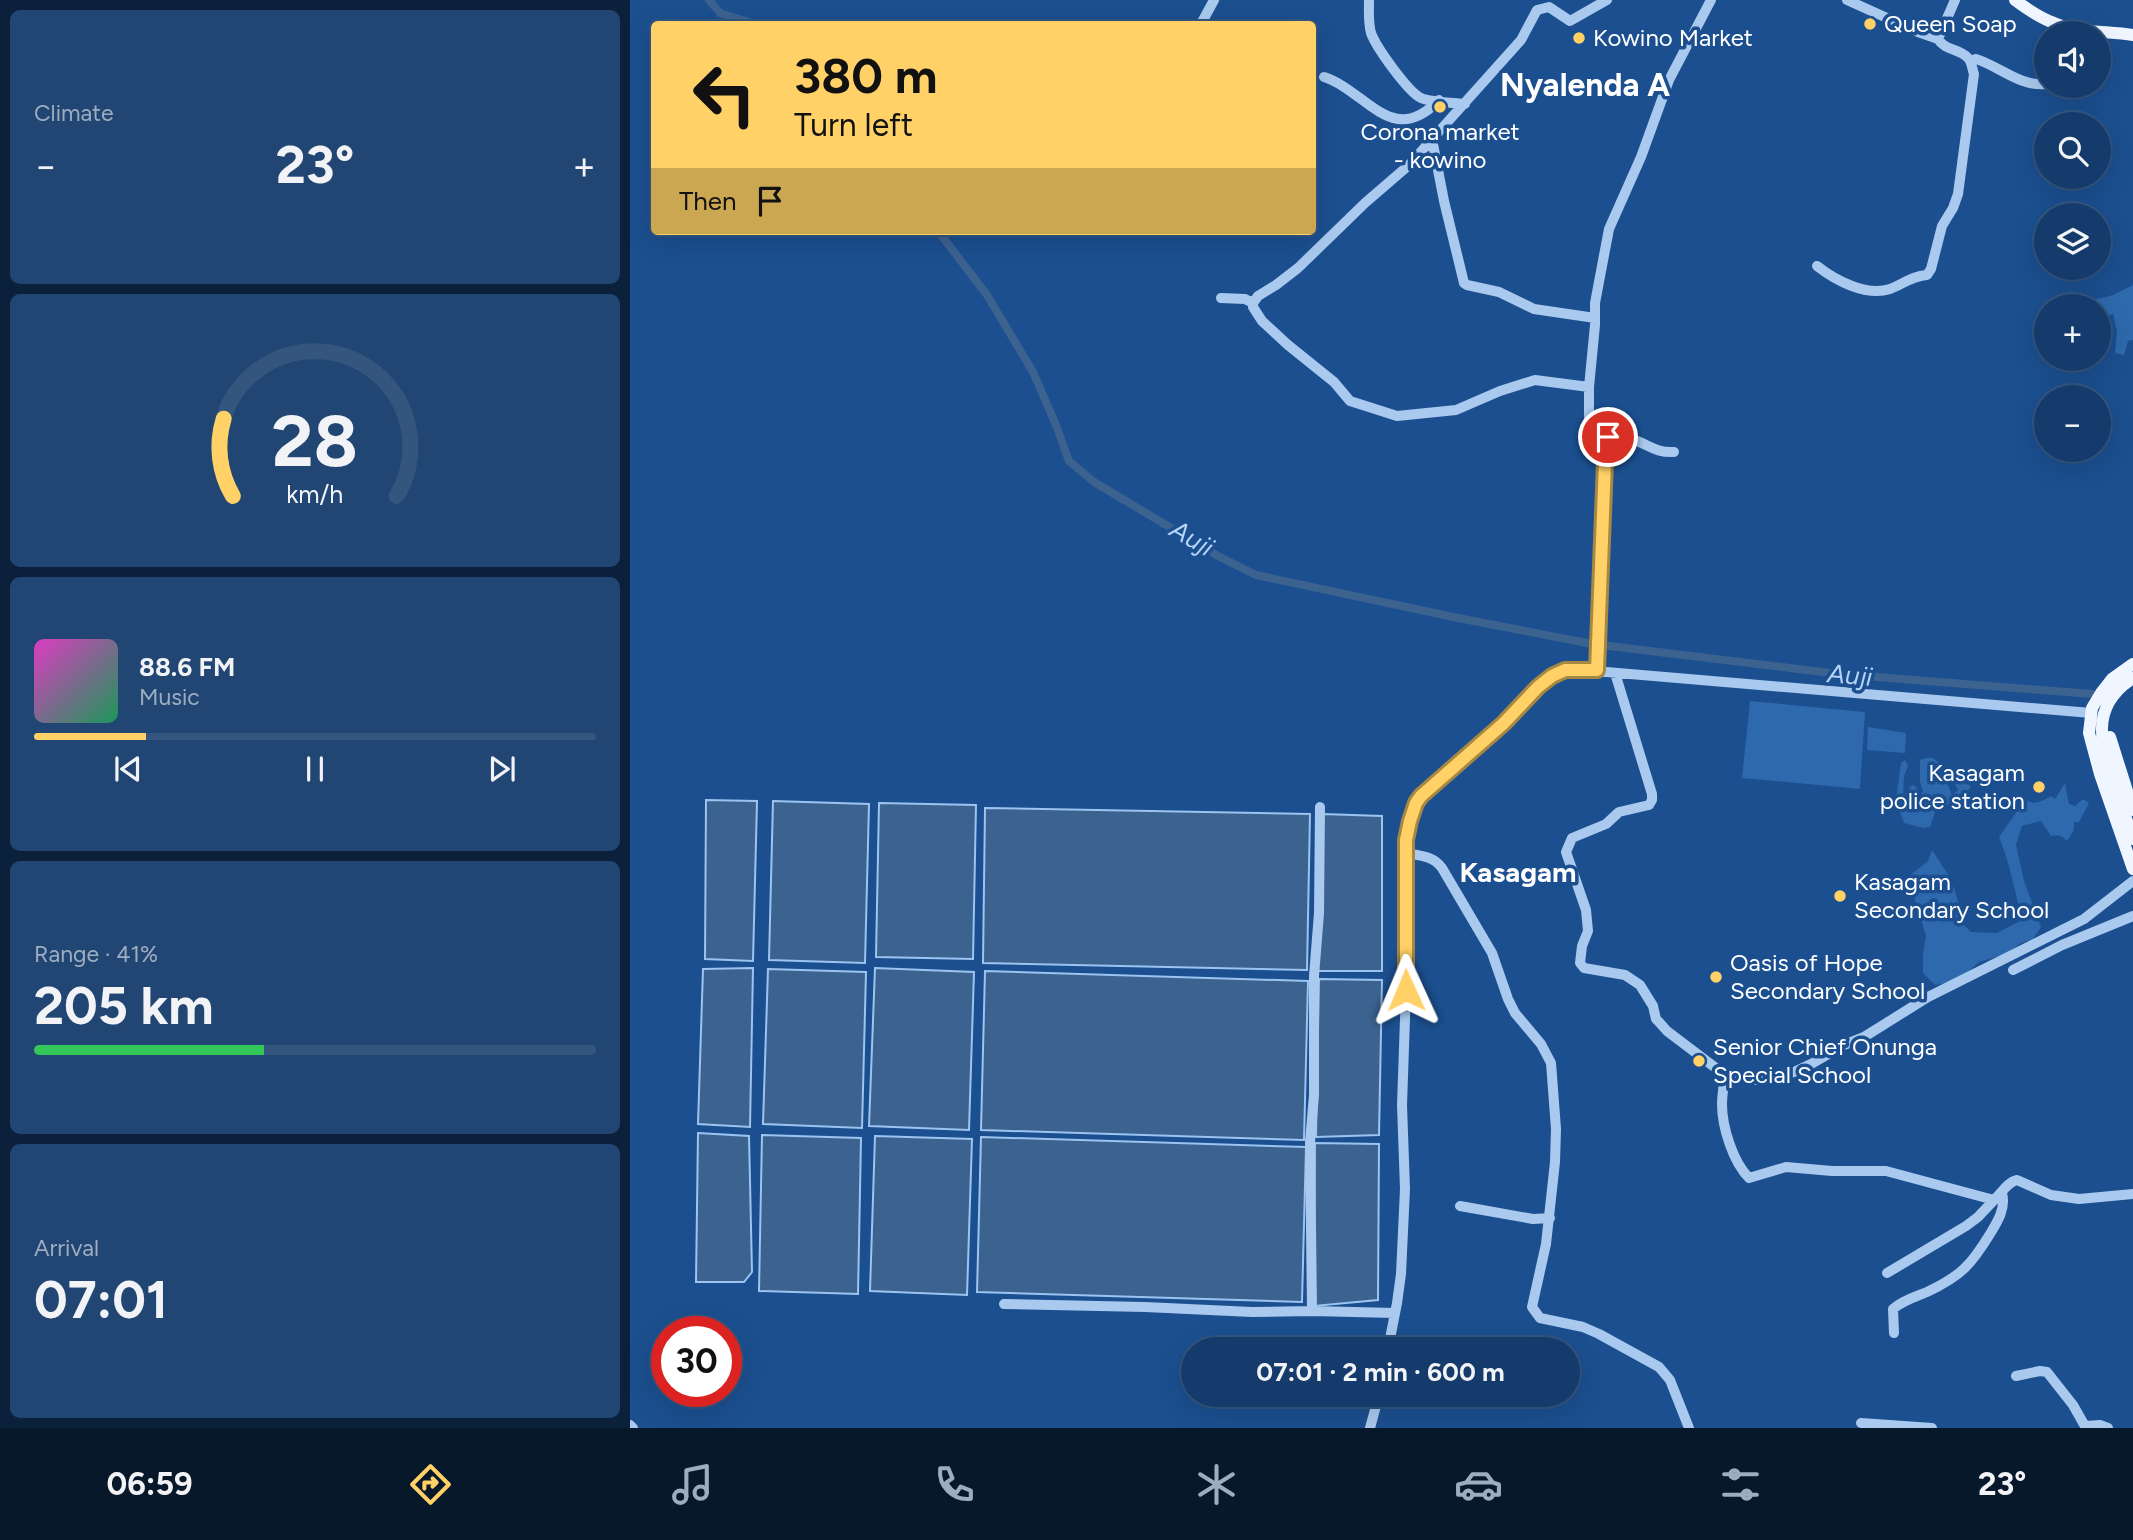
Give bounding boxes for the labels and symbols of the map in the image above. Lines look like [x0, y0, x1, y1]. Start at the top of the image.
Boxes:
place label: Queen Soap [1884, 9, 2017, 38]
marker: Queen Soap [1862, 16, 1878, 32]
place label: Kowino Market [1593, 23, 1753, 52]
marker: Kowino Market [1571, 30, 1587, 46]
district label: Nyalenda A [1500, 66, 1670, 104]
marker: Corona market - kowino [1432, 99, 1448, 115]
place label: Corona market - kowino [1360, 117, 1520, 174]
pin [1578, 407, 1638, 467]
water label: Auji [1164, 512, 1220, 564]
water label: Auji [1825, 657, 1875, 693]
place label: Kasagam police station [1880, 758, 2025, 815]
marker: Kasagam police station [2031, 779, 2047, 795]
district label: Kasagam [1460, 855, 1576, 889]
place label: Kasagam Secondary School [1854, 867, 2049, 924]
marker: Kasagam Secondary School [1832, 888, 1848, 904]
place label: Oasis of Hope Secondary School [1730, 948, 1925, 1005]
position arrow [1369, 953, 1443, 1027]
marker: Oasis of Hope Secondary School [1708, 969, 1724, 985]
place label: Senior Chief Onunga Special School [1713, 1032, 1937, 1089]
marker: Senior Chief Onunga Special School [1691, 1053, 1707, 1069]
speed limit sign: 30 [651, 1316, 742, 1407]

